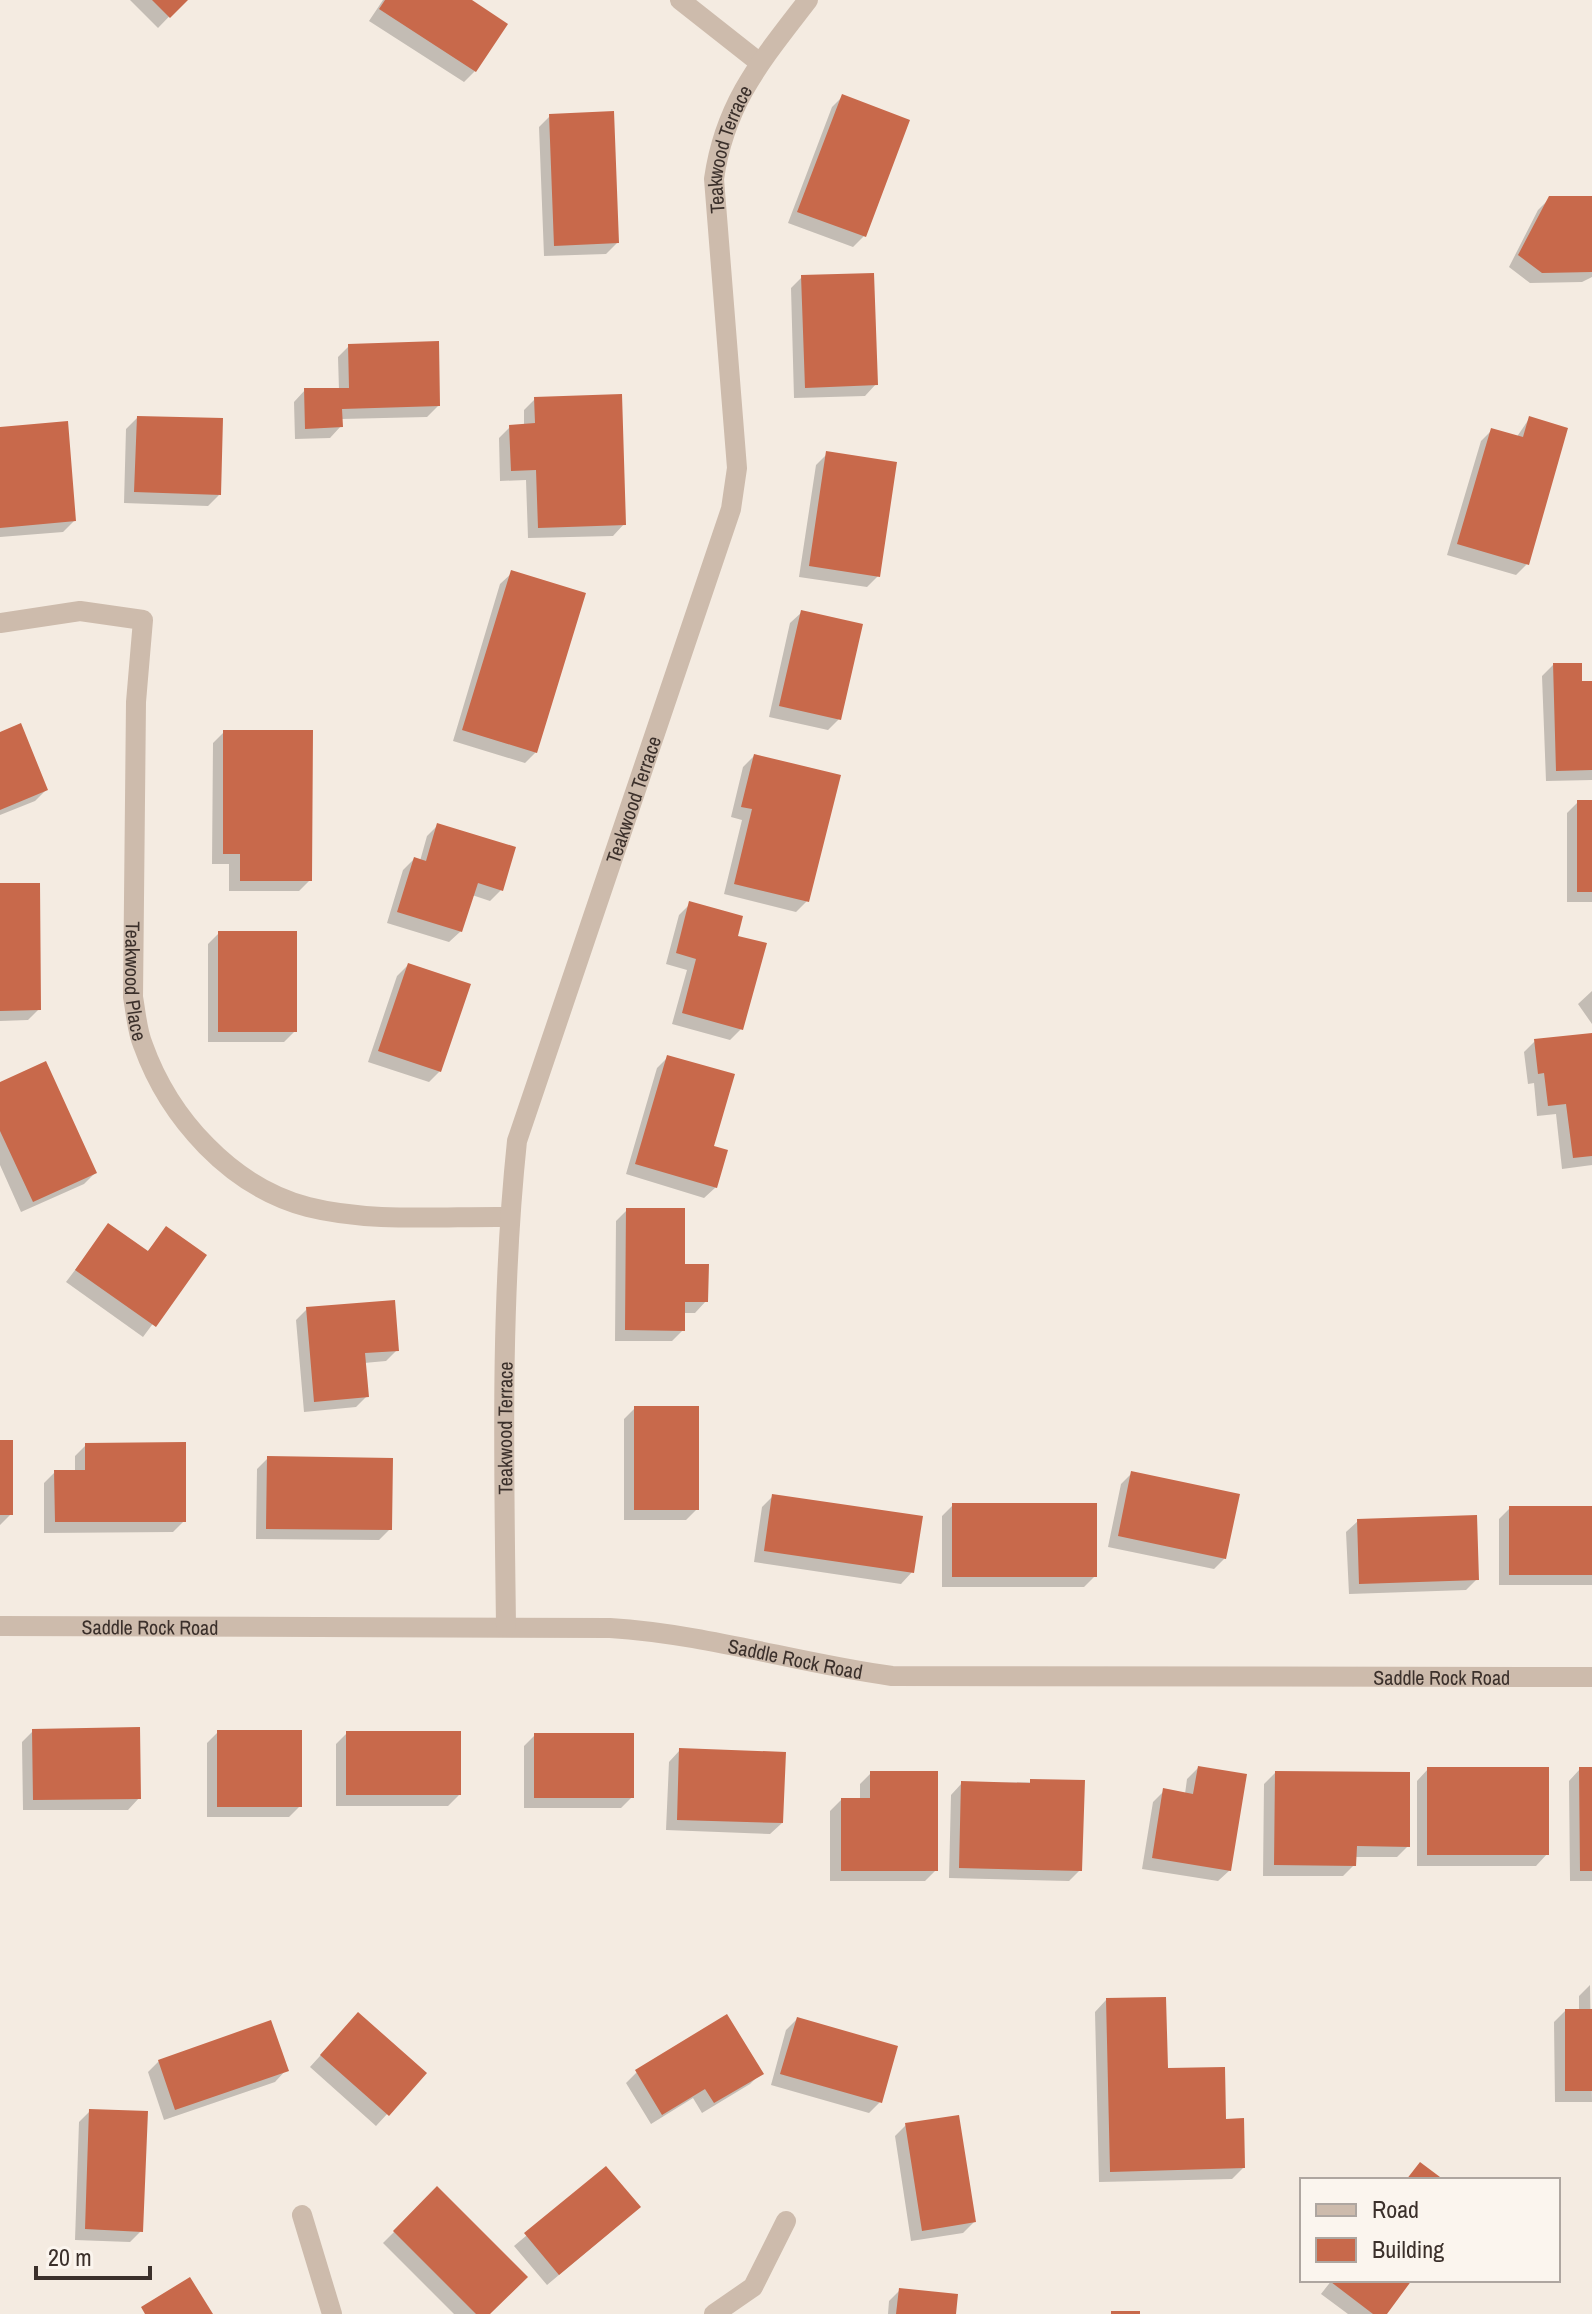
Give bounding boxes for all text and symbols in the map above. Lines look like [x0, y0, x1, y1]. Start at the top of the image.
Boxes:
street label: Teakwood Terrace [700, 80, 758, 214]
street label: Teakwood Terrace [599, 732, 667, 867]
street label: Teakwood Place [119, 921, 154, 1044]
street label: Teakwood Terrace [491, 1361, 518, 1495]
street label: Saddle Rock Road [82, 1613, 218, 1640]
street label: Saddle Rock Road [726, 1631, 865, 1685]
street label: Saddle Rock Road [1373, 1663, 1510, 1690]
legend [1300, 2178, 1560, 2282]
text: Road [1372, 2193, 1419, 2225]
scale bar [36, 2230, 150, 2280]
text: Building [1372, 2233, 1444, 2265]
text: 20 m [48, 2241, 92, 2273]

